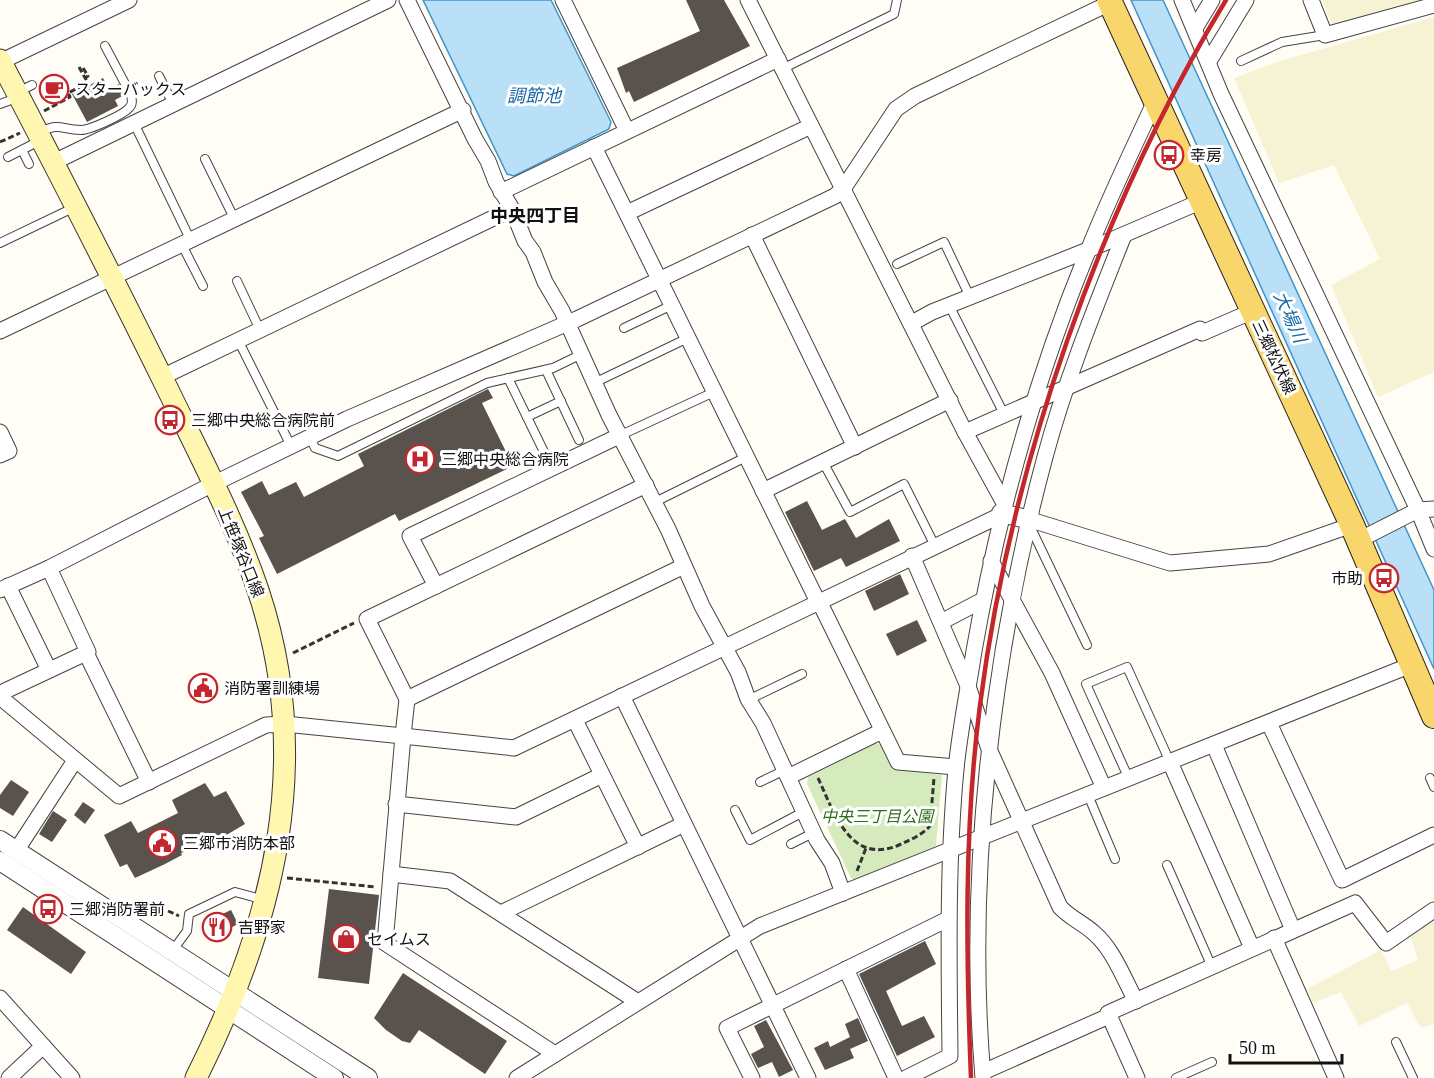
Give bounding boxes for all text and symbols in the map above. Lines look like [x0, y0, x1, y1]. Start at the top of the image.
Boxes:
cafe icon: スターバックス [38, 73, 70, 105]
place label: スターバックス [75, 81, 186, 98]
water label: 調節池 [507, 86, 563, 106]
bus stop icon: 幸房 [1153, 139, 1185, 171]
place label: 幸房 [1190, 147, 1222, 164]
district label: 中央四丁目 [490, 206, 580, 226]
water label: 大場川 [1270, 288, 1311, 348]
street label: 三郷松伏線 [1249, 317, 1299, 397]
bus stop icon: 三郷中央総合病院前 [154, 404, 186, 436]
place label: 三郷中央総合病院前 [191, 412, 335, 429]
hospital icon: 三郷中央総合病院 [404, 443, 436, 475]
place label: 三郷中央総合病院 [441, 451, 569, 468]
street label: 上笹塚谷口線 [215, 504, 267, 600]
bus stop icon: 市助 [1368, 562, 1400, 594]
place label: 市助 [1331, 570, 1363, 587]
public building icon: 消防署訓練場 [187, 672, 219, 704]
place label: 消防署訓練場 [224, 680, 320, 697]
park label: 中央三丁目公園 [821, 808, 935, 825]
public building icon: 三郷市消防本部 [146, 827, 178, 859]
place label: 三郷市消防本部 [183, 835, 295, 852]
bus stop icon: 三郷消防署前 [32, 893, 64, 925]
place label: 三郷消防署前 [69, 901, 165, 918]
restaurant icon: 吉野家 [201, 911, 233, 943]
place label: 吉野家 [238, 919, 286, 936]
shop icon: セイムス [330, 923, 362, 955]
place label: セイムス [367, 931, 431, 948]
scale bar [1230, 1027, 1342, 1065]
text: 50 m [1239, 1038, 1276, 1058]

